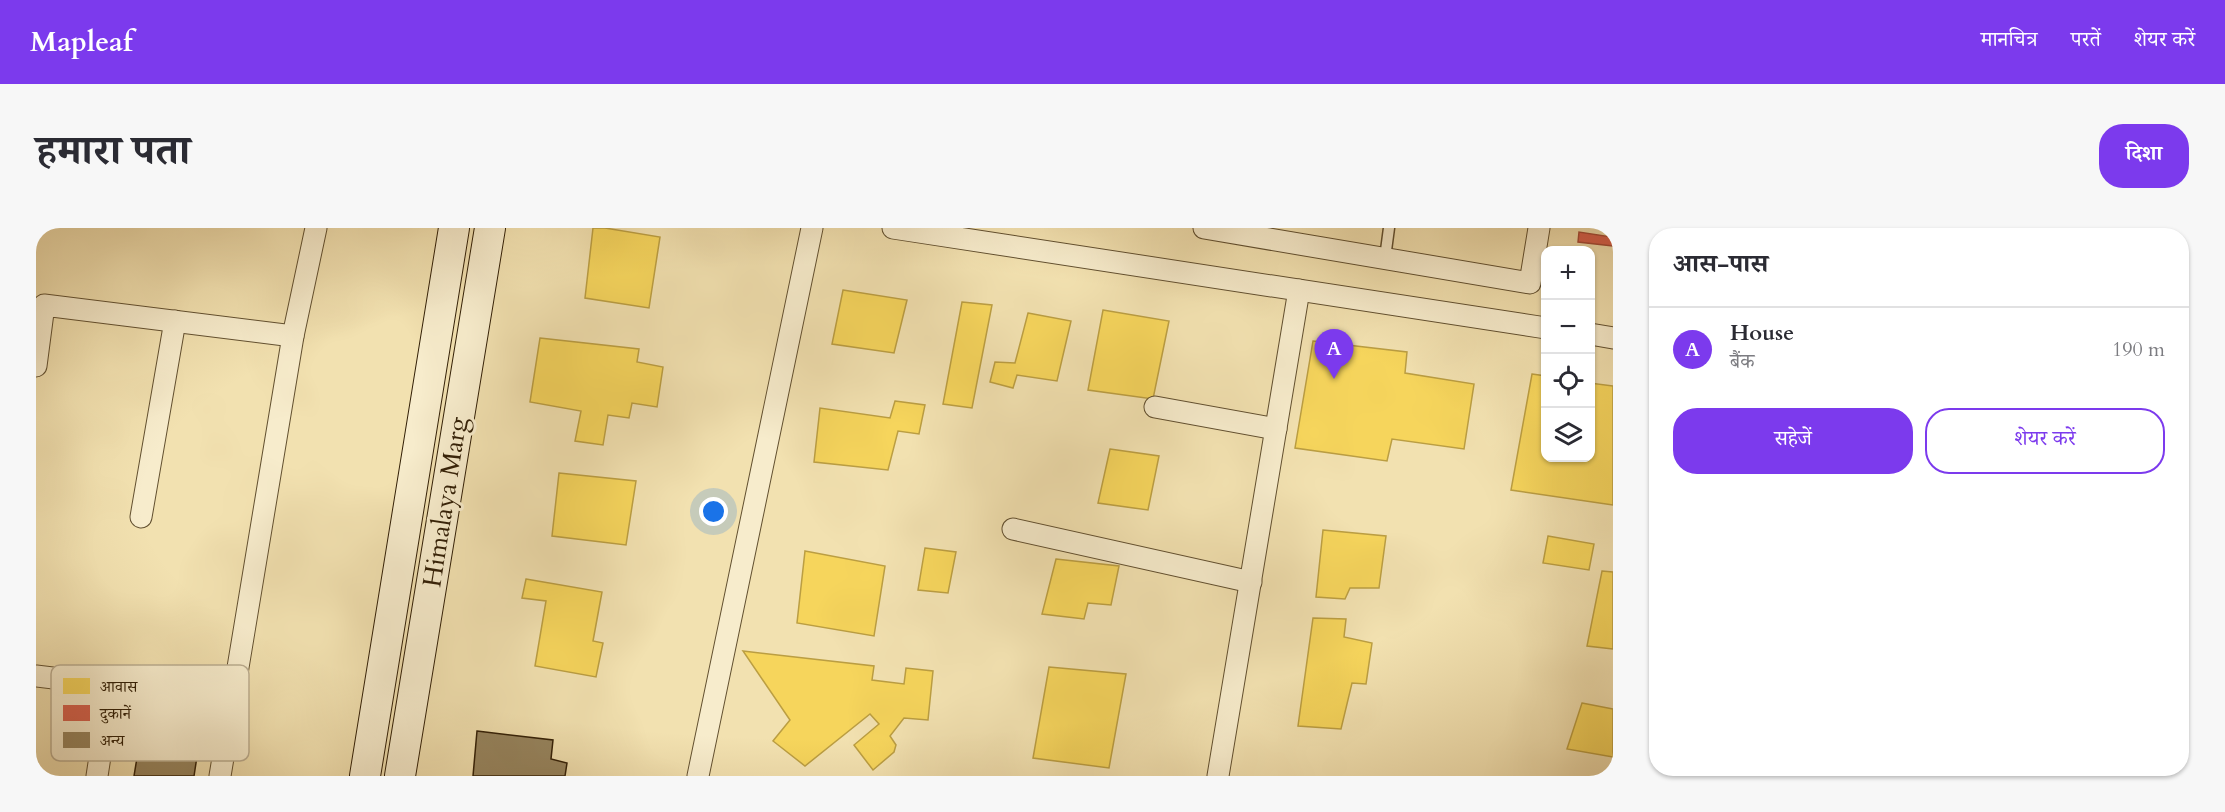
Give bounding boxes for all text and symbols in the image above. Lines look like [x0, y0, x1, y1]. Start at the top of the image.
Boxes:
text: Mapleaf [30, 23, 133, 61]
text: मानचित्र [1981, 25, 2038, 54]
text: परतें [2071, 25, 2101, 54]
text: शेयर करें [2134, 25, 2195, 54]
text: हमारा पता [36, 122, 190, 179]
button: दिशा [2099, 124, 2189, 188]
map controls [1541, 246, 1595, 462]
button: + [1541, 246, 1595, 300]
text: आस-पास [1673, 246, 1768, 281]
button: − [1541, 300, 1595, 354]
text: House [1730, 318, 1794, 348]
pin: A [1314, 330, 1354, 379]
text: A [1685, 336, 1700, 363]
text: 190 m [2112, 336, 2165, 363]
text: बैंक [1730, 348, 1754, 375]
button: locate [1541, 354, 1595, 408]
button: layers [1541, 408, 1595, 462]
button: सहेजें [1673, 408, 1913, 474]
button: शेयर करें [1925, 408, 2165, 474]
street label: Himalaya Marg [414, 414, 476, 590]
your location [699, 497, 728, 526]
legend [51, 665, 249, 761]
text: आवास [100, 676, 139, 698]
text: दुकानें [99, 703, 132, 725]
text: अन्य [100, 730, 126, 752]

